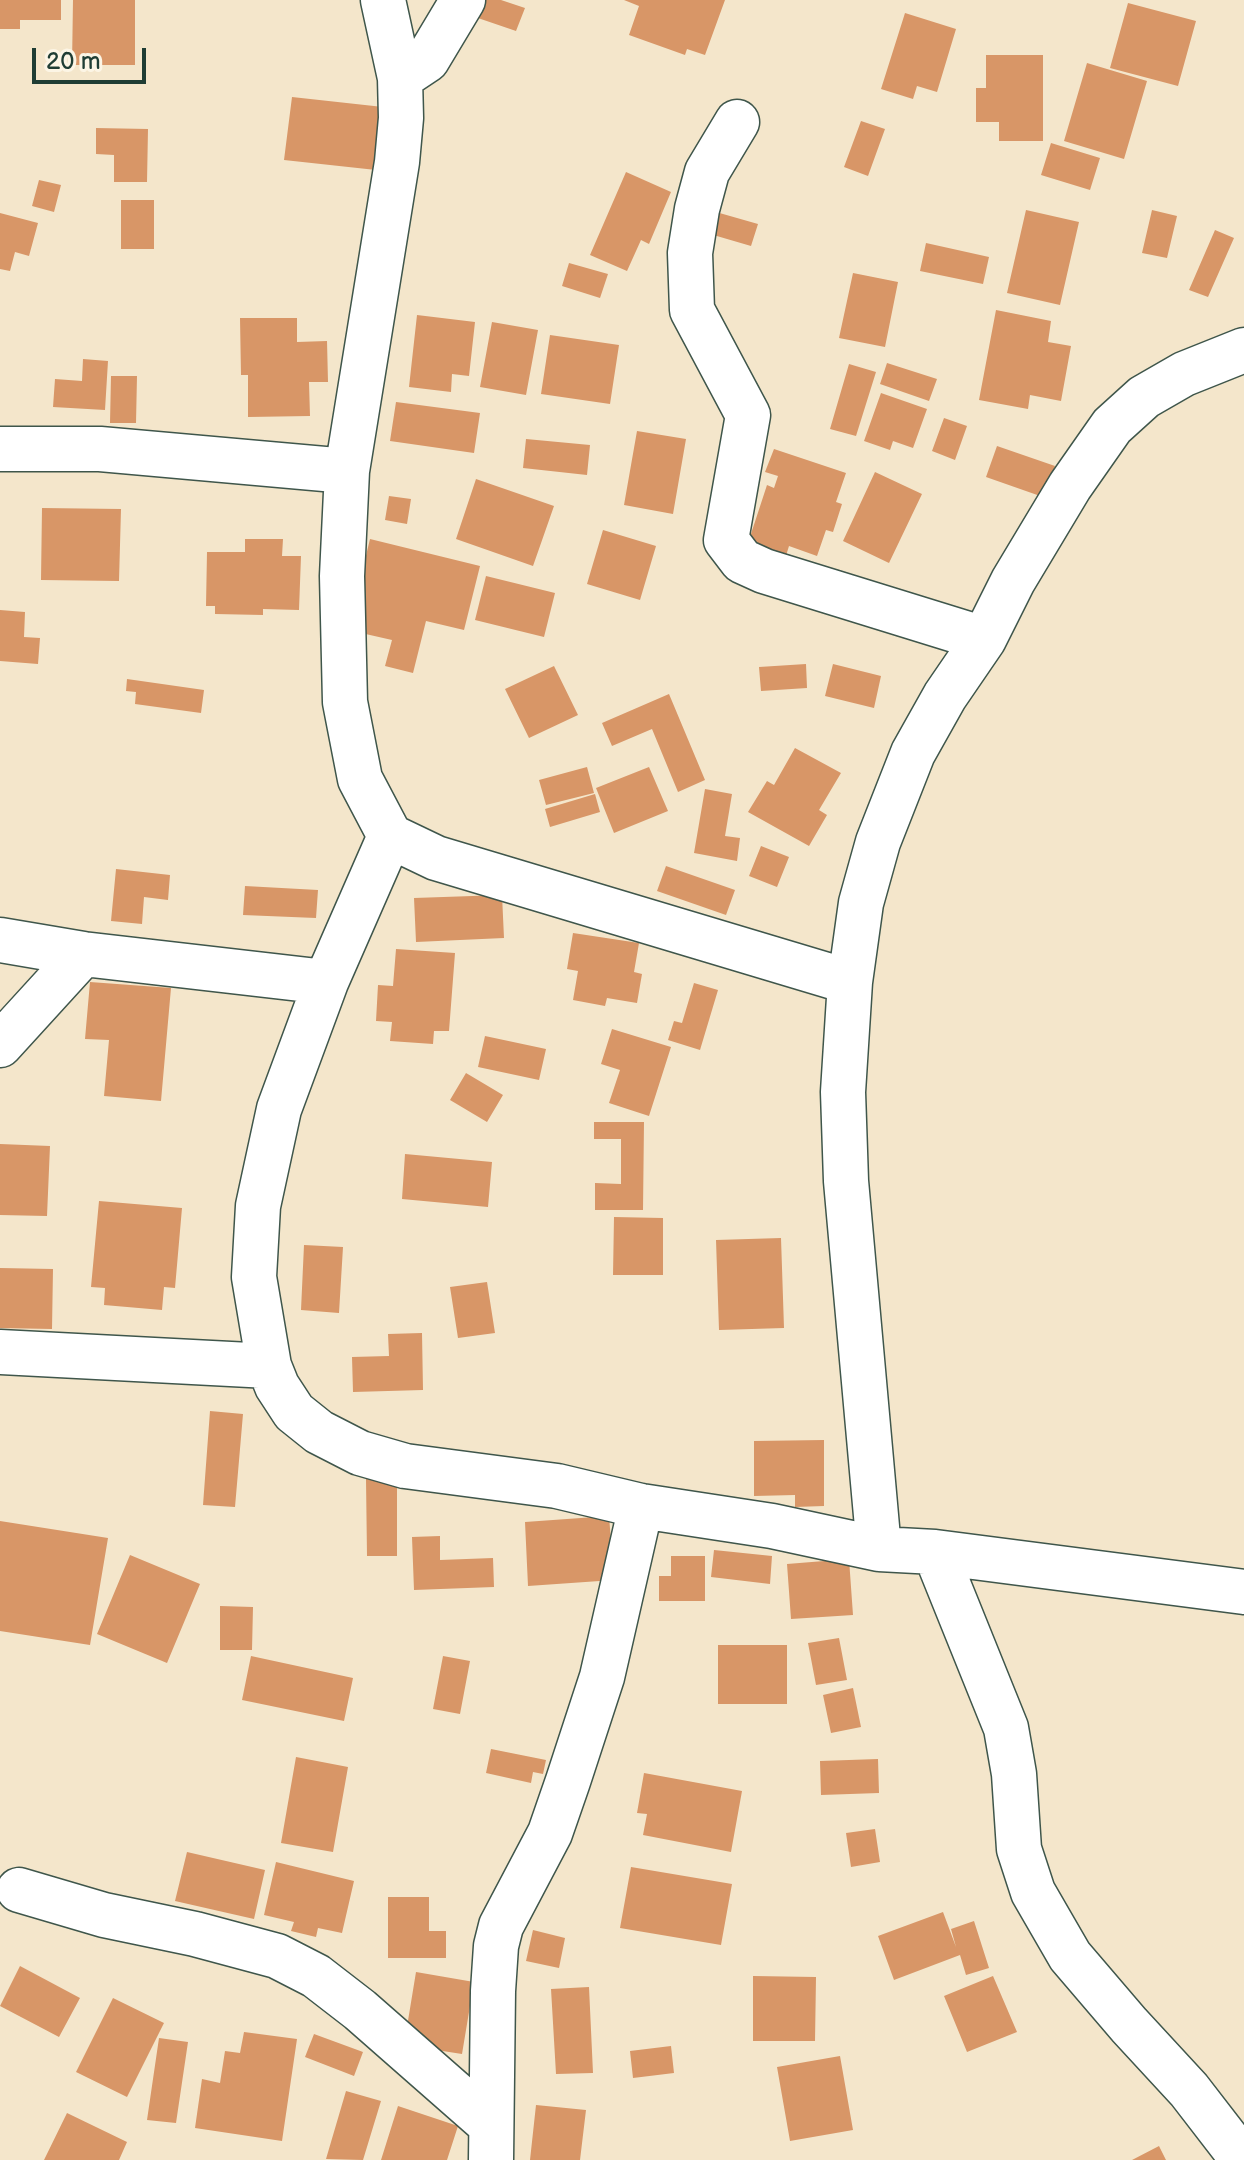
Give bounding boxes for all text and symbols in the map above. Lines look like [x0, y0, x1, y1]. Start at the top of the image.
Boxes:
scale bar [36, 32, 150, 82]
text: 20 m [46, 47, 101, 76]

